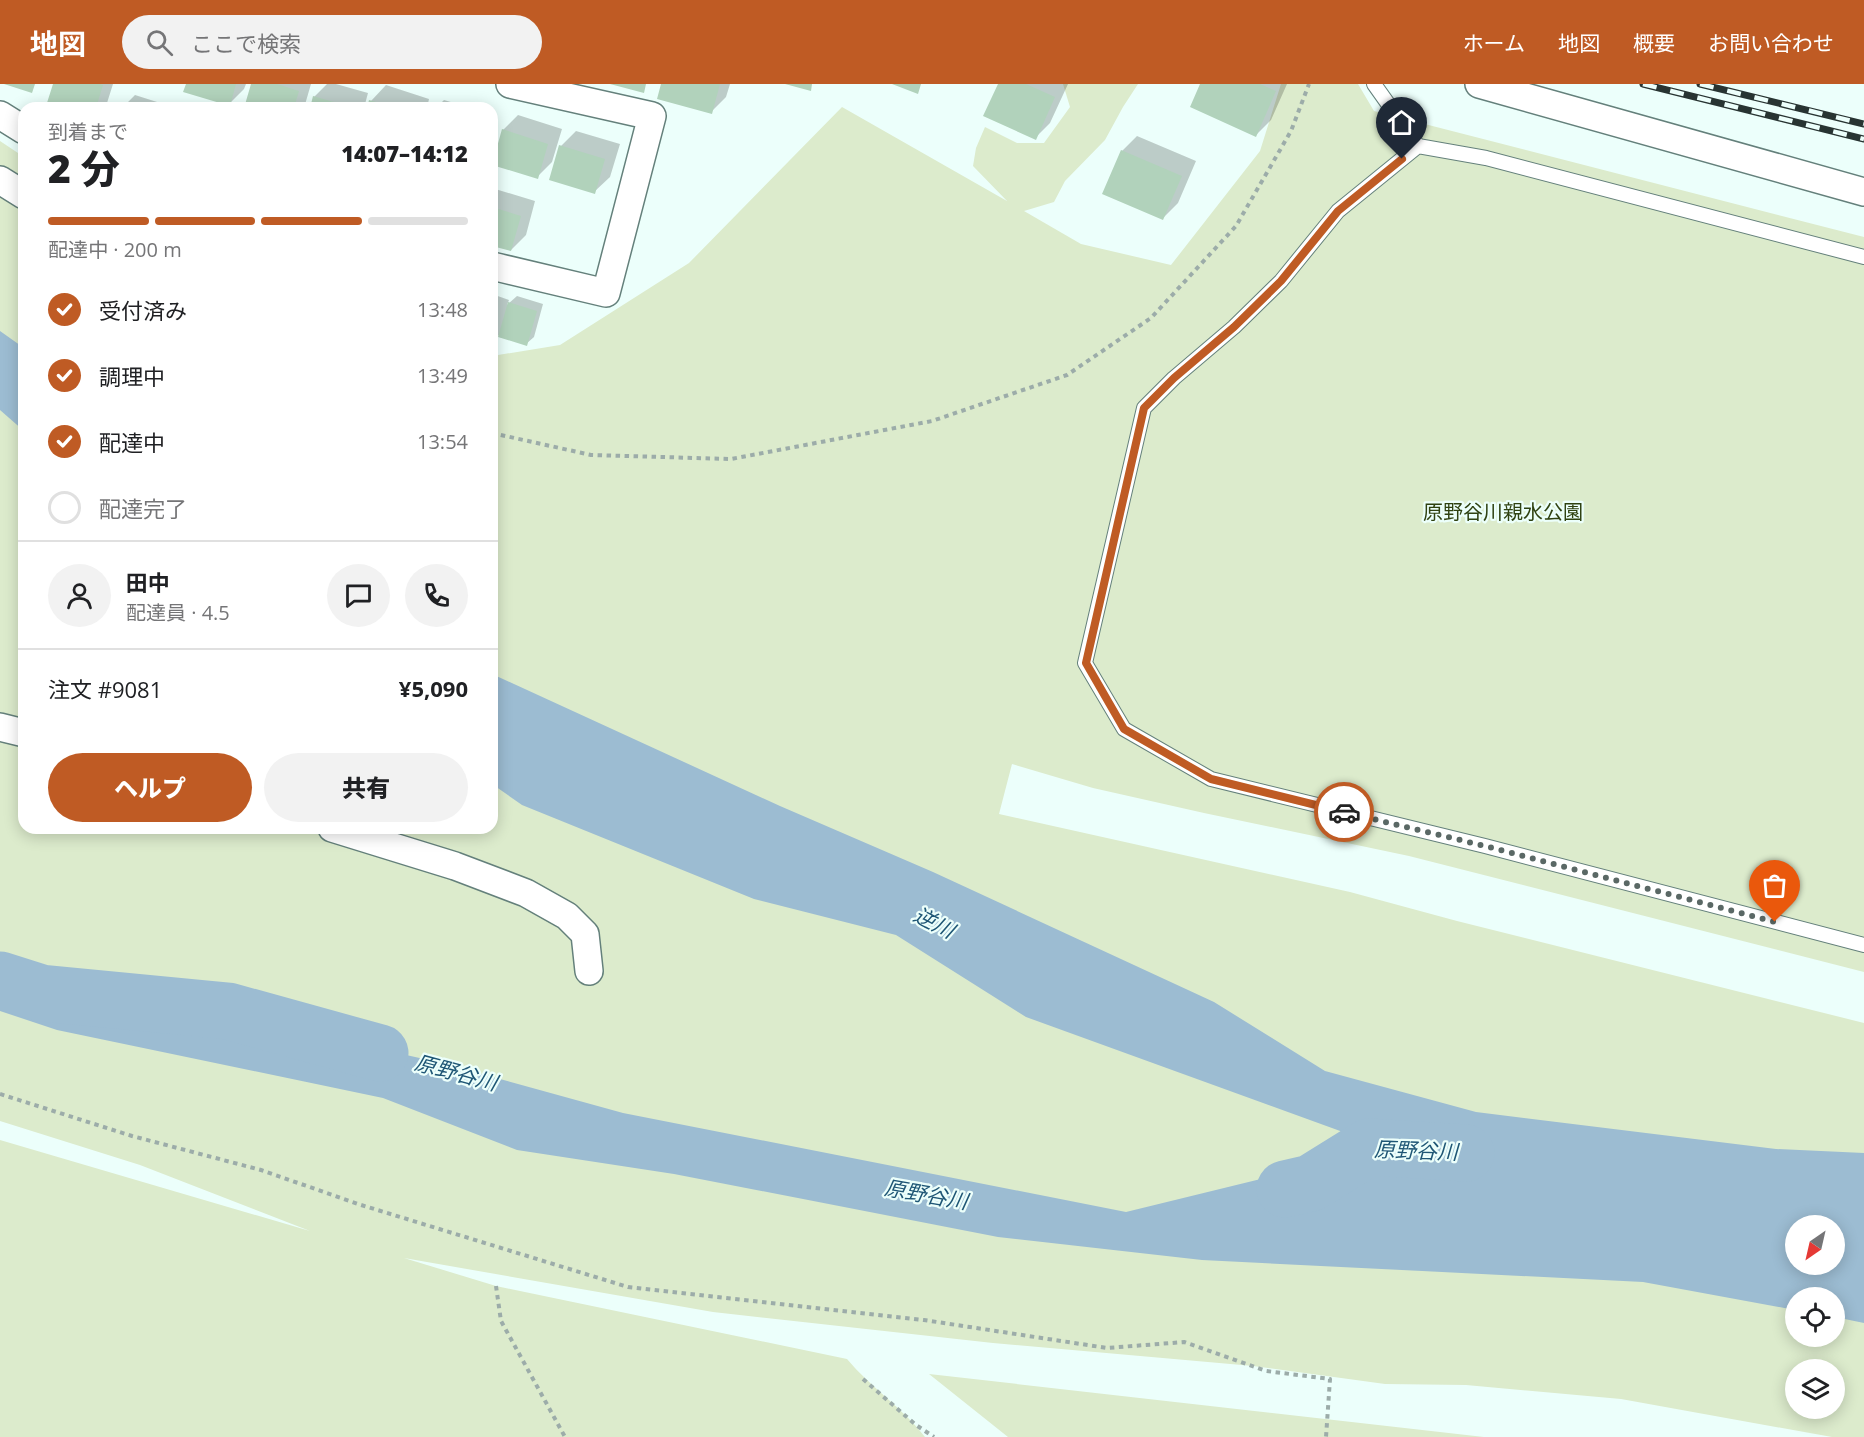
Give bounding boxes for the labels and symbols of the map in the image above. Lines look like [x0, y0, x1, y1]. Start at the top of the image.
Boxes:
pin [1376, 97, 1427, 159]
park label: 原野谷川親水公園 [1423, 498, 1583, 525]
courier [1314, 782, 1374, 842]
pin [1749, 860, 1800, 922]
water label: 逆川 [909, 900, 961, 945]
water label: 原野谷川 [412, 1048, 502, 1097]
water label: 原野谷川 [1374, 1135, 1460, 1166]
water label: 原野谷川 [882, 1173, 972, 1215]
north arrow [1785, 1215, 1845, 1275]

